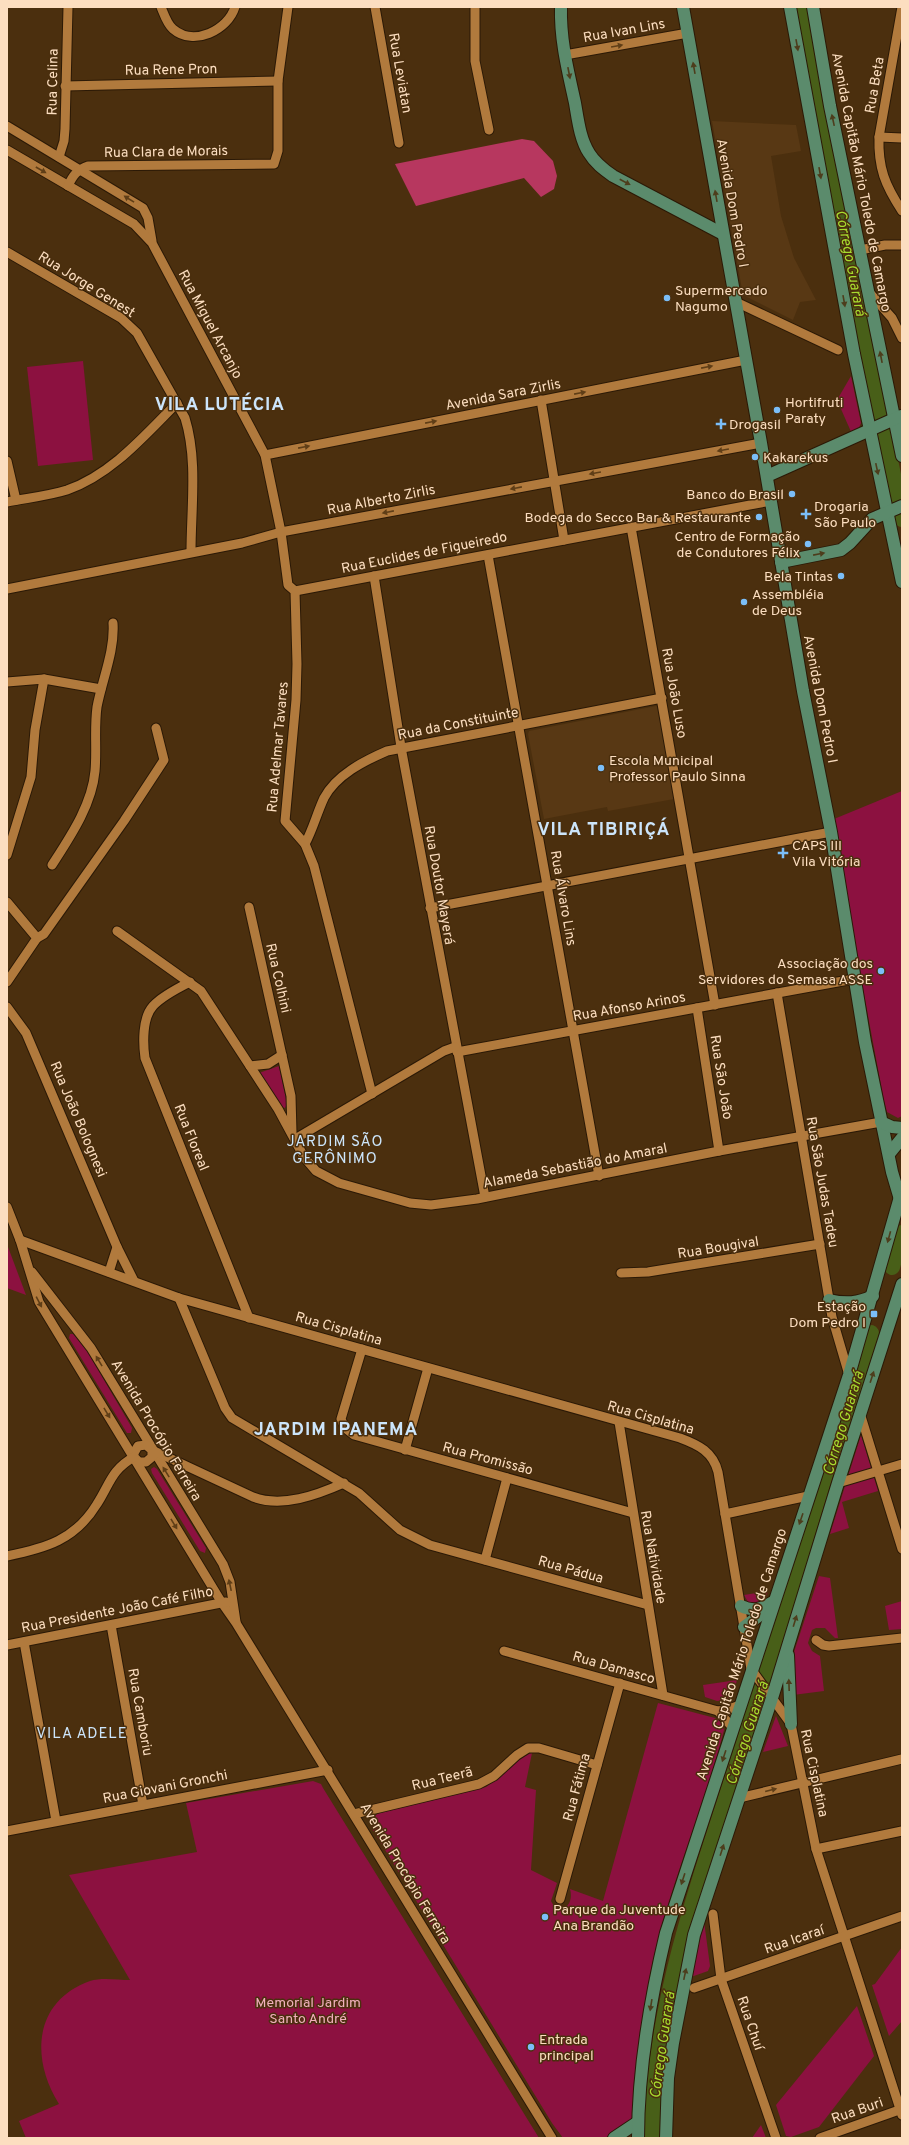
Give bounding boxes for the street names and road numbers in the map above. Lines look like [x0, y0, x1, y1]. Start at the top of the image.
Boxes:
street label: Rua Ivan Lins [582, 16, 667, 47]
street label: Rua Leviatan [384, 32, 415, 115]
street label: Rua Celina [44, 48, 63, 116]
street label: Avenida Capitão Mário Toledo de Camargo [827, 51, 894, 314]
street label: Rua Beta [862, 56, 889, 115]
street label: Rua Rene Pron [124, 61, 218, 80]
street label: Avenida Dom Pedro I [712, 138, 751, 269]
street label: Rua Clara de Morais [104, 143, 228, 162]
street label: Rua Jorge Genest [34, 249, 138, 322]
street label: Rua Miguel Arcanjo [174, 267, 246, 382]
street label: Avenida Sara Zirlis [444, 376, 562, 415]
street label: Rua Alberto Zirlis [326, 482, 437, 519]
street label: Rua Euclides de Figueiredo [340, 529, 509, 578]
street label: Avenida Dom Pedro I [799, 634, 840, 765]
street label: Rua João Luso [657, 647, 690, 740]
street label: Rua Adelmar Tavares [264, 681, 293, 813]
street label: Rua da Constituinte [396, 704, 520, 745]
street label: Rua Doutor Mayerá [420, 824, 457, 946]
street label: Rua Álvaro Lins [546, 849, 580, 947]
street label: Rua Colhini [261, 942, 294, 1015]
street label: Rua Afonso Arinos [572, 989, 687, 1026]
street label: Rua São João [705, 1034, 736, 1121]
street label: Rua João Bolognesi [46, 1059, 110, 1180]
street label: Rua Floreal [170, 1102, 212, 1173]
street label: Rua São Judas Tadeu [802, 1115, 841, 1249]
street label: Alameda Sebastião do Amaral [482, 1140, 669, 1193]
street label: Rua Bougival [676, 1234, 760, 1263]
street label: Rua Cisplatina [293, 1309, 384, 1350]
street label: Avenida Procópio Ferreira [107, 1357, 205, 1504]
street label: Rua Cisplatina [605, 1398, 696, 1439]
street label: Rua Promissão [441, 1439, 535, 1480]
street label: Rua Natividade [636, 1509, 669, 1605]
street label: Avenida Capitão Mário Toledo de Camargo [694, 1526, 791, 1783]
street label: Rua Pádua [536, 1553, 605, 1588]
street label: Rua Presidente João Café Filho [20, 1584, 215, 1637]
street label: Rua Damasco [570, 1649, 657, 1688]
street label: Rua Camboriu [123, 1667, 156, 1757]
street label: Rua Cisplatina [796, 1728, 831, 1819]
street label: Rua Fátima [560, 1752, 595, 1823]
street label: Rua Teerã [410, 1764, 475, 1795]
street label: Rua Giovani Gronchi [101, 1767, 229, 1808]
street label: Avenida Procópio Ferreira [356, 1800, 454, 1947]
street label: Rua Icaraí [762, 1922, 828, 1959]
street label: Rua Chuí [732, 1994, 767, 2054]
street label: Rua Buri [829, 2095, 886, 2128]

